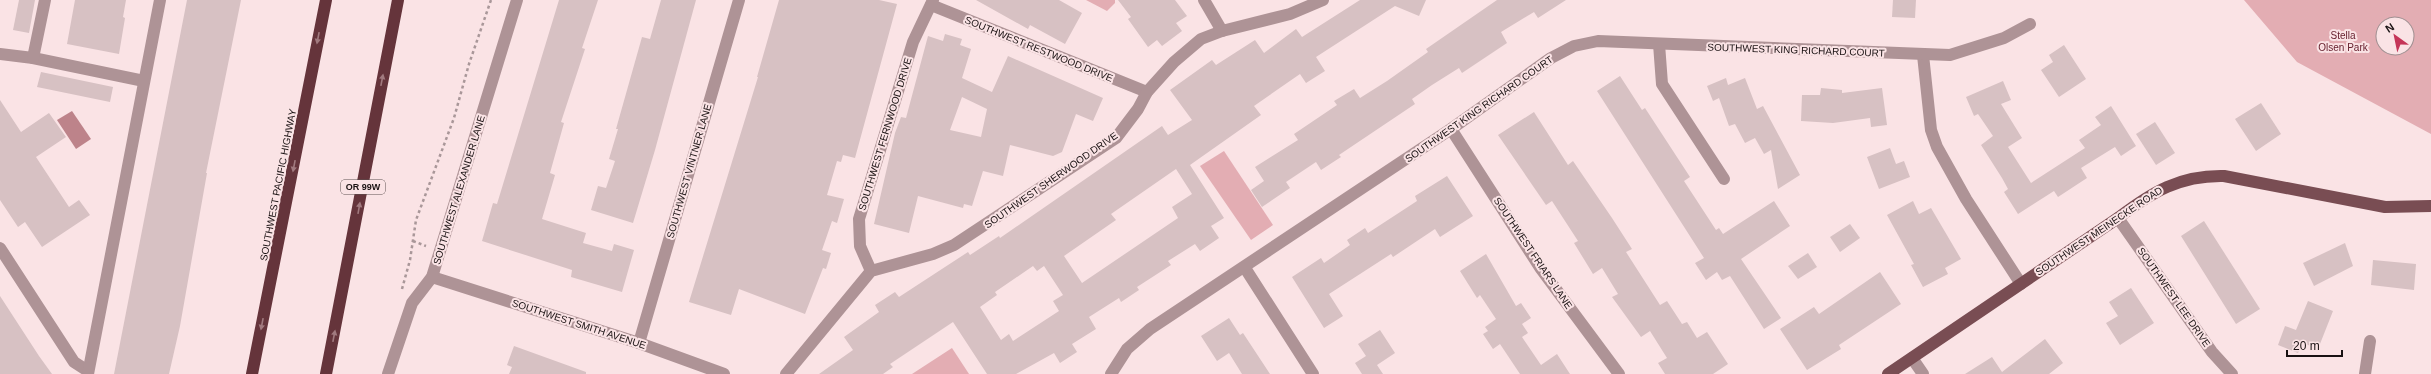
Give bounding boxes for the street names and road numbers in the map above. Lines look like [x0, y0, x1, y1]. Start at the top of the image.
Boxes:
street label: SOUTHWEST RESTWOOD DRIVE [963, 14, 1115, 84]
street label: SOUTHWEST KING RICHARD COURT [1707, 41, 1885, 59]
street label: SOUTHWEST KING RICHARD COURT [1403, 54, 1555, 164]
street label: SOUTHWEST FERNWOOD DRIVE [856, 56, 914, 212]
street label: SOUTHWEST VINTNER LANE [665, 102, 714, 239]
street label: SOUTHWEST PACIFIC HIGHWAY [258, 108, 298, 262]
street label: SOUTHWEST ALEXANDER LANE [431, 114, 487, 266]
street label: SOUTHWEST SHERWOOD DRIVE [982, 130, 1120, 230]
road number: OR 99W [341, 180, 385, 194]
street label: SOUTHWEST MEINECKE ROAD [2034, 184, 2164, 278]
street label: SOUTHWEST FRIARS LANE [1492, 195, 1575, 311]
street label: SOUTHWEST LEE DRIVE [2135, 245, 2213, 349]
street label: SOUTHWEST SMITH AVENUE [511, 297, 648, 351]

